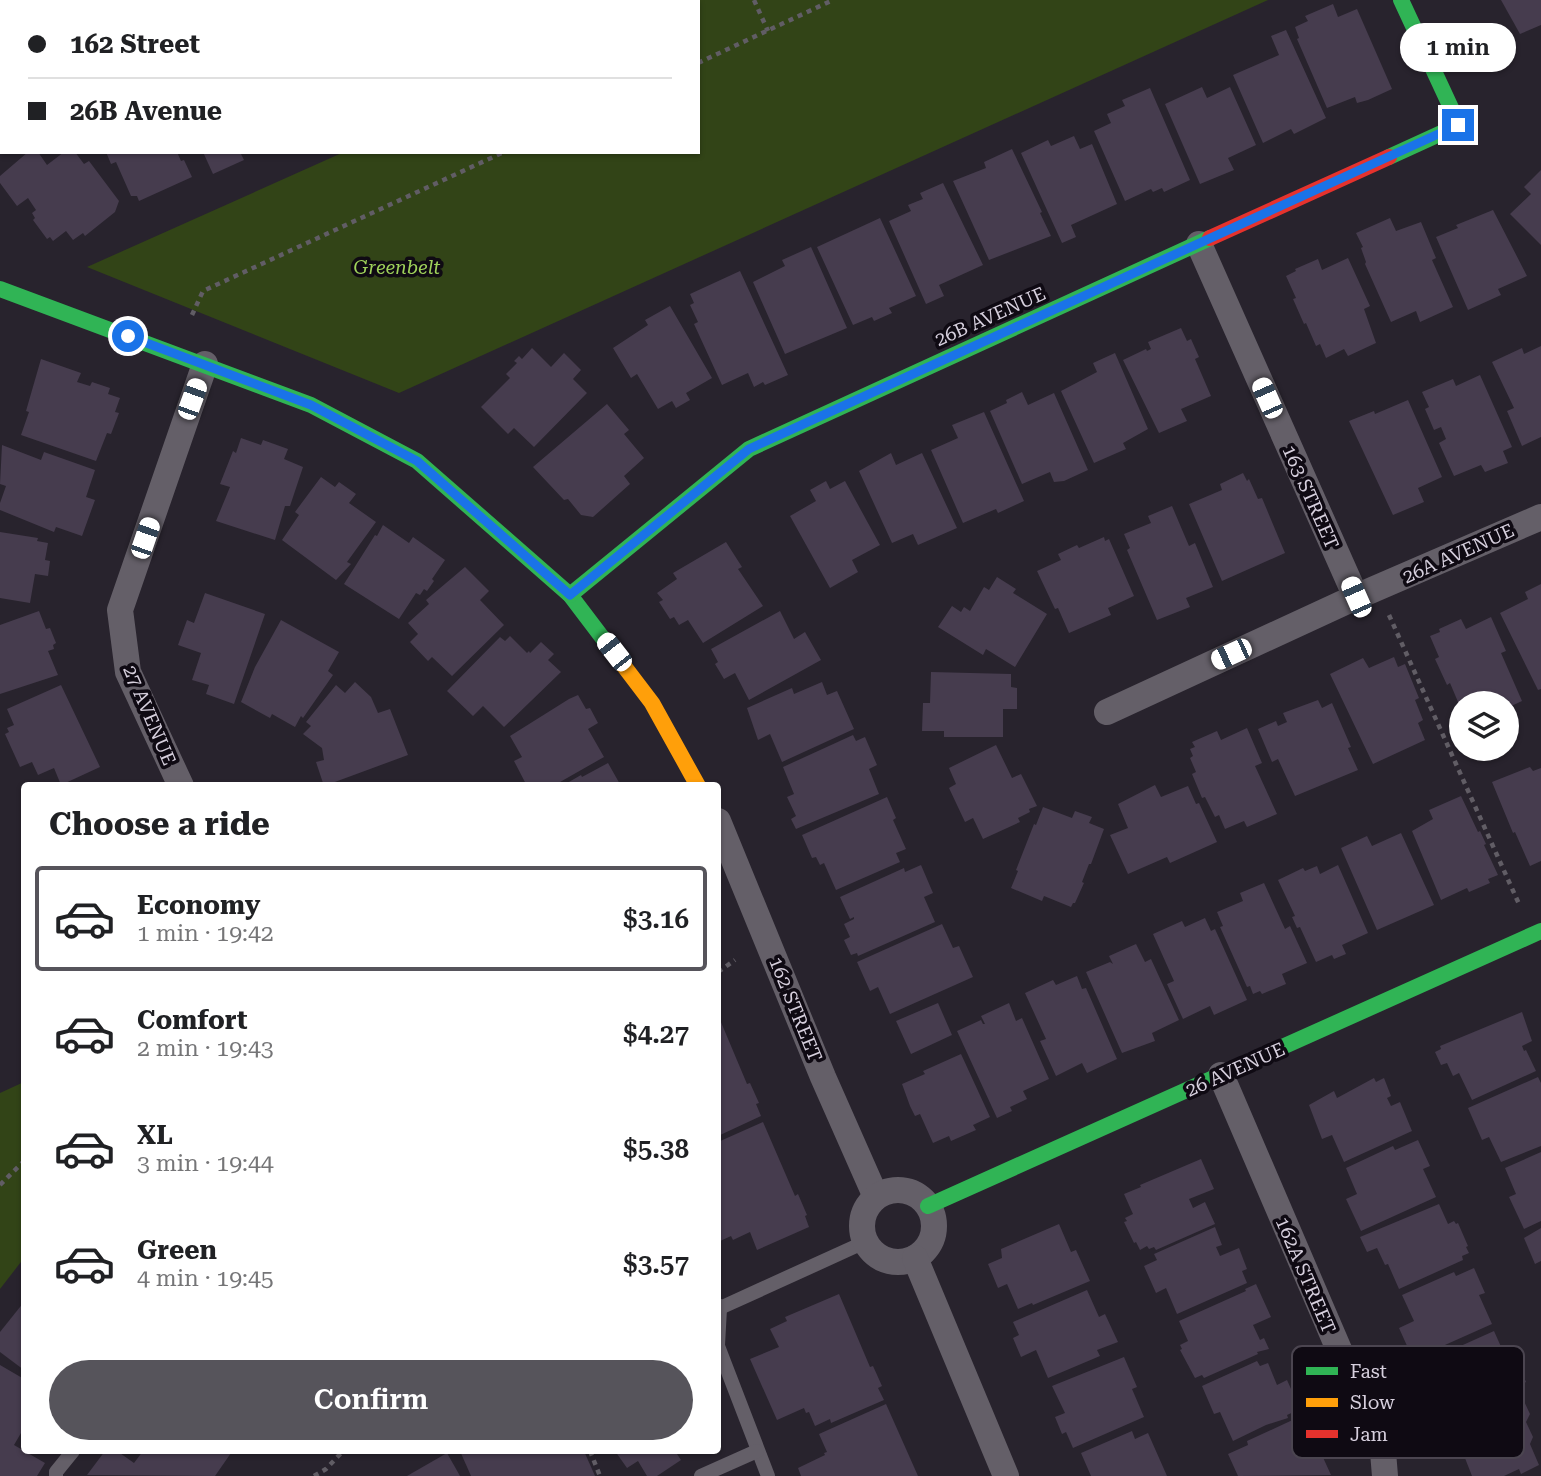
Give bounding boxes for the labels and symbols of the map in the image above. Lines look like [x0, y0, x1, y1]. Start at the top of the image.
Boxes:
callout: 1 min [1400, 24, 1516, 72]
route end [1442, 109, 1474, 141]
park label: Greenbelt [354, 256, 440, 279]
street label: 26B AVENUE [931, 282, 1049, 351]
route start [112, 320, 144, 352]
car [1249, 375, 1286, 421]
car [175, 376, 210, 422]
street label: 163 STREET [1277, 442, 1344, 553]
car [129, 515, 162, 561]
street label: 26A AVENUE [1399, 519, 1518, 588]
car [1338, 574, 1375, 620]
car [593, 629, 636, 675]
car [1208, 636, 1255, 672]
street label: 27 AVENUE [118, 662, 181, 769]
street label: 162 STREET [764, 953, 827, 1065]
street label: 26 AVENUE [1182, 1037, 1288, 1102]
street label: 162A STREET [1271, 1213, 1340, 1337]
legend [1292, 1346, 1524, 1458]
text: Fast [1350, 1360, 1387, 1383]
text: Slow [1350, 1391, 1395, 1414]
text: Jam [1350, 1423, 1388, 1446]

